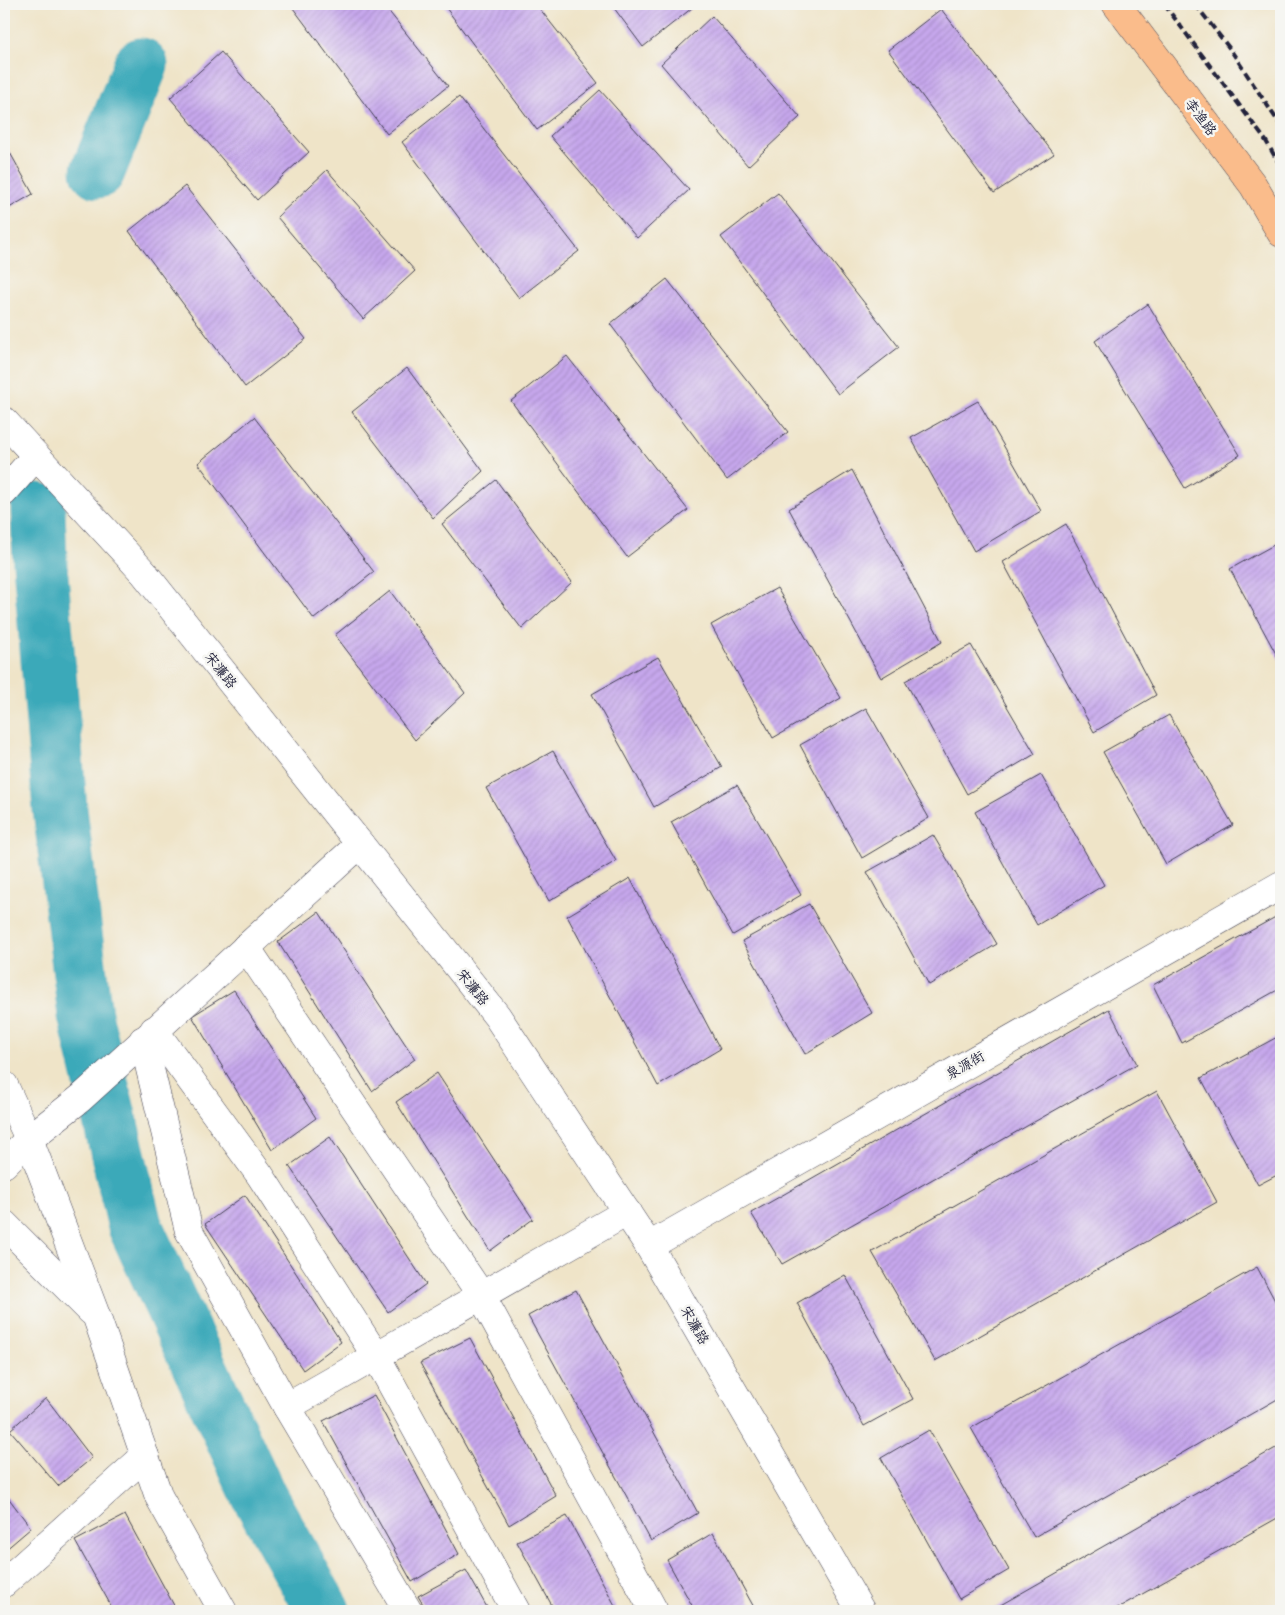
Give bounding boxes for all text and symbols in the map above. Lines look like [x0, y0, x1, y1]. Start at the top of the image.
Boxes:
street label: 李渔路 [1181, 94, 1222, 139]
street label: 宋濂路 [201, 647, 242, 692]
street label: 宋濂路 [453, 964, 494, 1009]
street label: 泉源街 [942, 1046, 988, 1083]
street label: 宋濂路 [677, 1302, 714, 1348]

